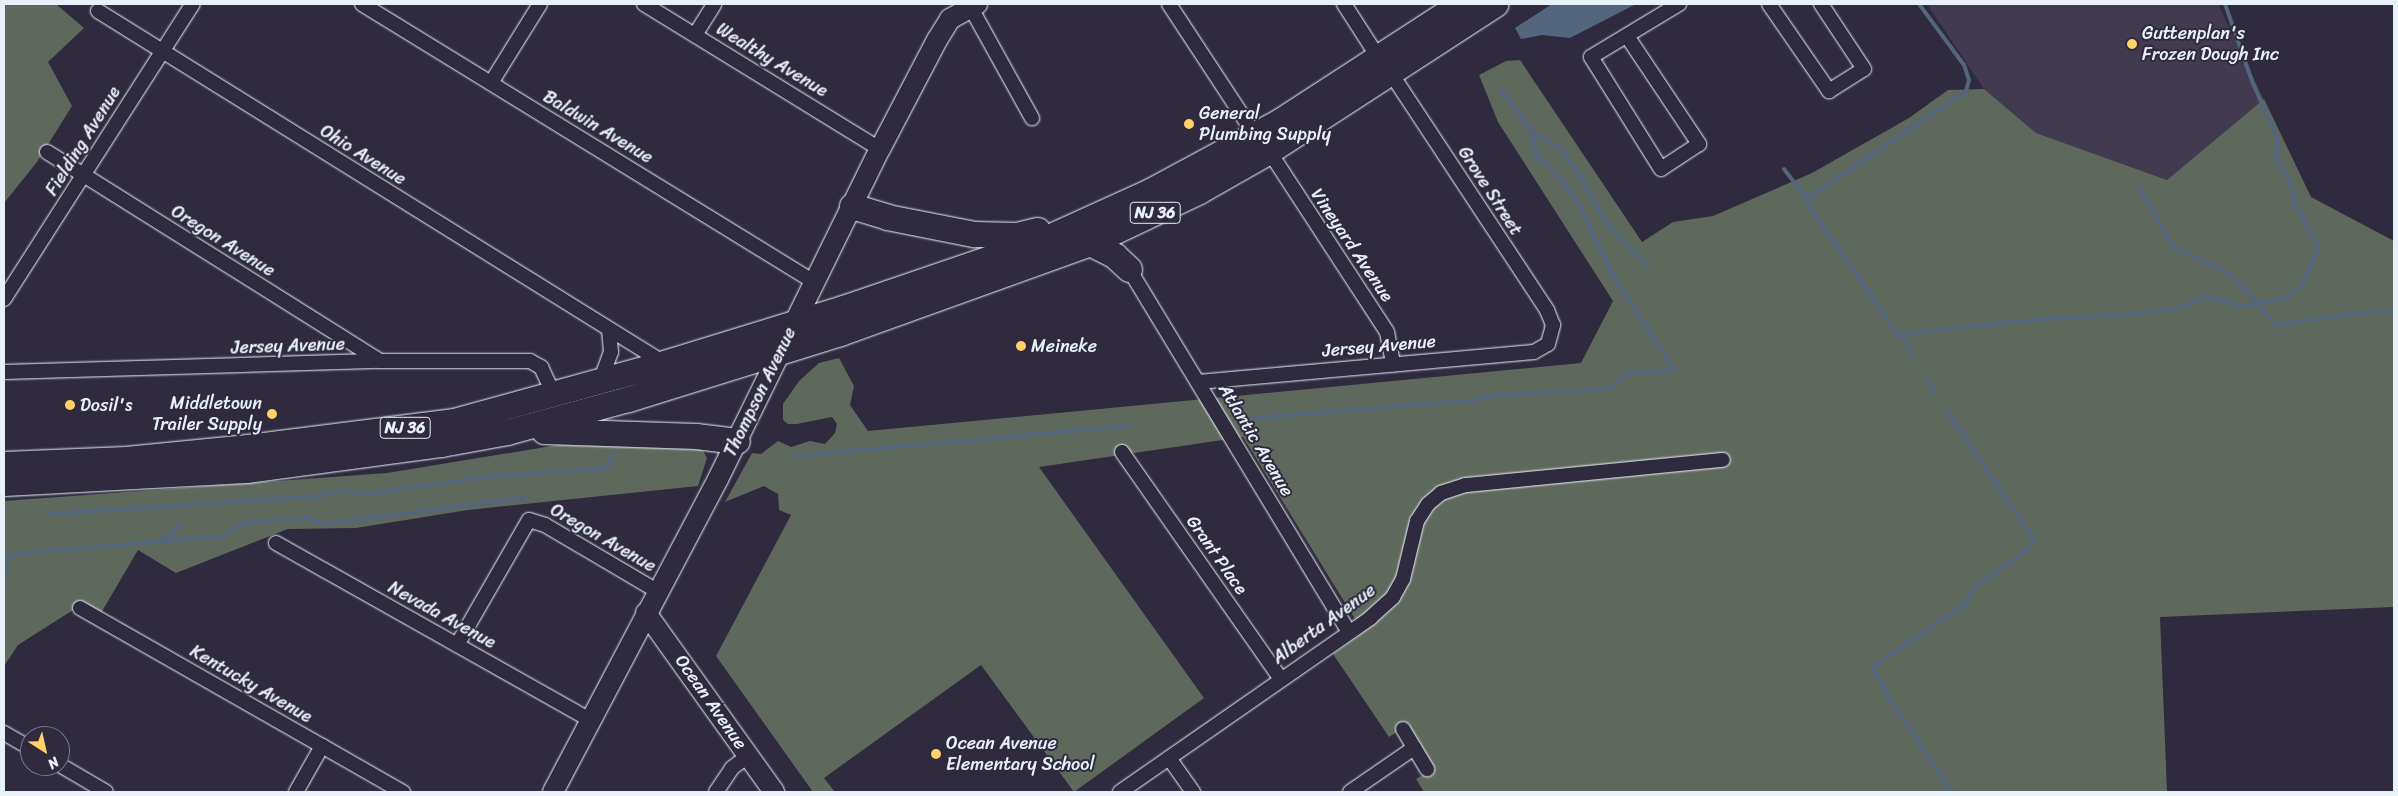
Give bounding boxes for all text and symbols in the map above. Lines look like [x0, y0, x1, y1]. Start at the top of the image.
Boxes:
street label: Wealthy Avenue [712, 18, 832, 102]
place label: Guttenplan's Frozen Dough Inc [2142, 23, 2279, 66]
marker: Guttenplan's Frozen Dough Inc [2126, 38, 2138, 50]
street label: Fielding Avenue [41, 82, 125, 200]
street label: Baldwin Avenue [539, 86, 657, 168]
place label: General Plumbing Supply [1199, 103, 1331, 146]
marker: General Plumbing Supply [1183, 118, 1195, 130]
street label: Ohio Avenue [316, 120, 410, 190]
street label: Grove Street [1453, 142, 1527, 240]
street label: Vineyard Avenue [1306, 184, 1398, 306]
street label: Oregon Avenue [167, 200, 279, 282]
road number: NJ 36 [1129, 200, 1181, 227]
street label: Thompson Avenue [719, 324, 801, 460]
street label: Jersey Avenue [1321, 330, 1437, 362]
street label: Jersey Avenue [231, 333, 345, 359]
place label: Meineke [1031, 335, 1097, 357]
marker: Meineke [1015, 340, 1027, 352]
street label: Atlantic Avenue [1214, 380, 1298, 500]
place label: Middletown Trailer Supply [152, 393, 262, 436]
place label: Dosil's [80, 394, 132, 416]
marker: Dosil's [64, 399, 76, 411]
marker: Middletown Trailer Supply [266, 408, 278, 420]
road number: NJ 36 [379, 414, 431, 442]
street label: Oregon Avenue [546, 499, 660, 577]
street label: Grant Place [1182, 511, 1252, 599]
street label: Nevada Avenue [384, 577, 500, 653]
street label: Alberta Avenue [1268, 579, 1380, 669]
street label: Kentucky Avenue [186, 640, 316, 728]
street label: Ocean Avenue [670, 650, 752, 754]
north arrow [20, 726, 70, 776]
place label: Ocean Avenue Elementary School [946, 733, 1095, 776]
marker: Ocean Avenue Elementary School [930, 748, 942, 760]
text: N [42, 750, 64, 776]

